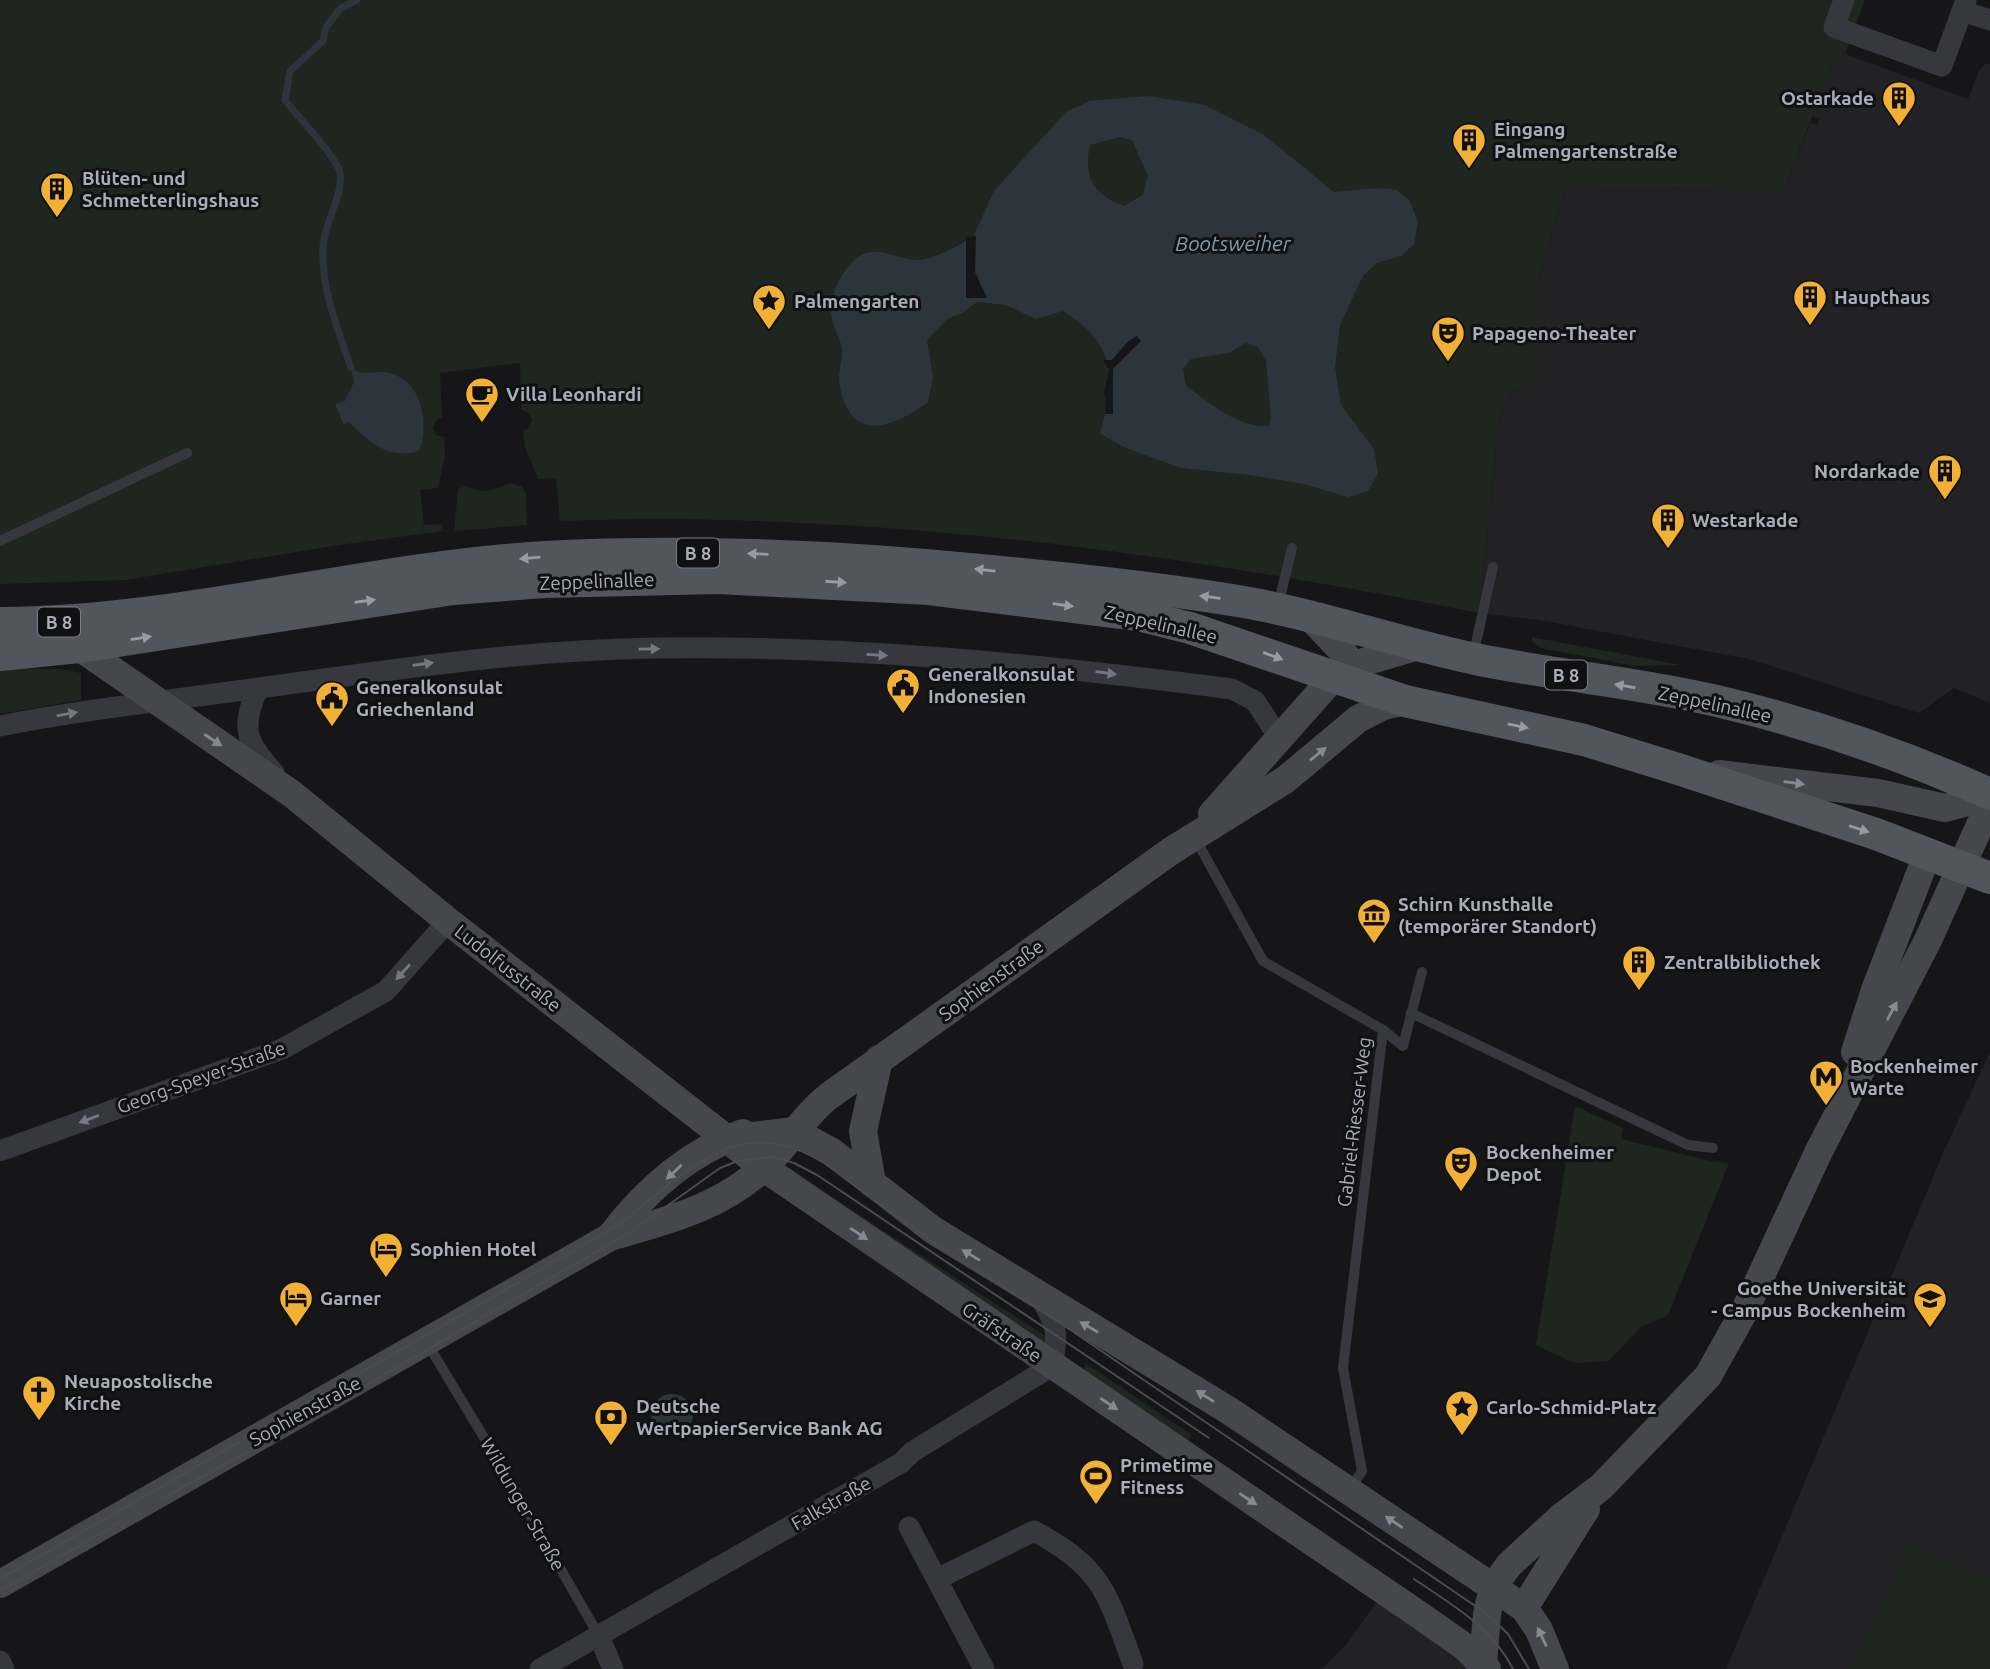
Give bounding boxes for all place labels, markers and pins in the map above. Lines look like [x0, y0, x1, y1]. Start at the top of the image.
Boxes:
building icon: Ostarkade [1880, 79, 1918, 128]
place label: Ostarkade [1781, 87, 1874, 109]
place label: Eingang Palmengartenstraße [1494, 118, 1678, 162]
building icon: Eingang Palmengartenstraße [1450, 121, 1488, 170]
place label: Blüten- und Schmetterlingshaus [82, 167, 259, 211]
building icon: Blüten- und Schmetterlingshaus [38, 170, 76, 219]
building icon: Haupthaus [1791, 278, 1829, 327]
place icon: Palmengarten [750, 282, 788, 331]
place label: Haupthaus [1834, 286, 1930, 308]
place label: Palmengarten [794, 290, 919, 312]
theatre icon: Papageno-Theater [1429, 314, 1467, 363]
place label: Papageno-Theater [1472, 322, 1636, 344]
cafe icon: Villa Leonhardi [463, 375, 501, 424]
place label: Villa Leonhardi [506, 383, 641, 405]
building icon: Nordarkade [1926, 452, 1964, 501]
place label: Nordarkade [1814, 460, 1920, 482]
building icon: Westarkade [1649, 501, 1687, 550]
place label: Westarkade [1692, 509, 1799, 531]
place label: Generalkonsulat Indonesien [928, 663, 1075, 707]
public building icon: Generalkonsulat Indonesien [884, 666, 922, 715]
place label: Generalkonsulat Griechenland [356, 676, 503, 720]
public building icon: Generalkonsulat Griechenland [313, 679, 351, 728]
place label: Schirn Kunsthalle (temporärer Standort) [1398, 893, 1597, 937]
museum icon: Schirn Kunsthalle (temporärer Standort) [1355, 896, 1393, 945]
building icon: Zentralbibliothek [1620, 943, 1658, 992]
place label: Zentralbibliothek [1664, 951, 1821, 973]
place label: Bockenheimer Warte [1850, 1055, 1978, 1099]
metro station icon: Bockenheimer Warte [1807, 1058, 1845, 1107]
place label: Bockenheimer Depot [1486, 1141, 1614, 1185]
theatre icon: Bockenheimer Depot [1442, 1144, 1480, 1193]
hotel icon: Sophien Hotel [367, 1230, 405, 1279]
place label: Sophien Hotel [410, 1238, 537, 1260]
place label: Goethe Universität - Campus Bockenheim [1711, 1277, 1906, 1321]
hotel icon: Garner [277, 1279, 315, 1328]
school or university icon: Goethe Universität - Campus Bockenheim [1911, 1280, 1949, 1329]
place label: Garner [320, 1287, 381, 1309]
place label: Neuapostolische Kirche [64, 1370, 213, 1414]
church icon: Neuapostolische Kirche [20, 1373, 58, 1422]
place icon: Carlo-Schmid-Platz [1443, 1388, 1481, 1437]
place label: Deutsche WertpapierService Bank AG [636, 1395, 883, 1439]
place label: Carlo-Schmid-Platz [1486, 1396, 1656, 1418]
bank icon: Deutsche WertpapierService Bank AG [592, 1398, 630, 1447]
place label: Primetime Fitness [1120, 1454, 1213, 1498]
sports icon: Primetime Fitness [1077, 1457, 1115, 1506]

